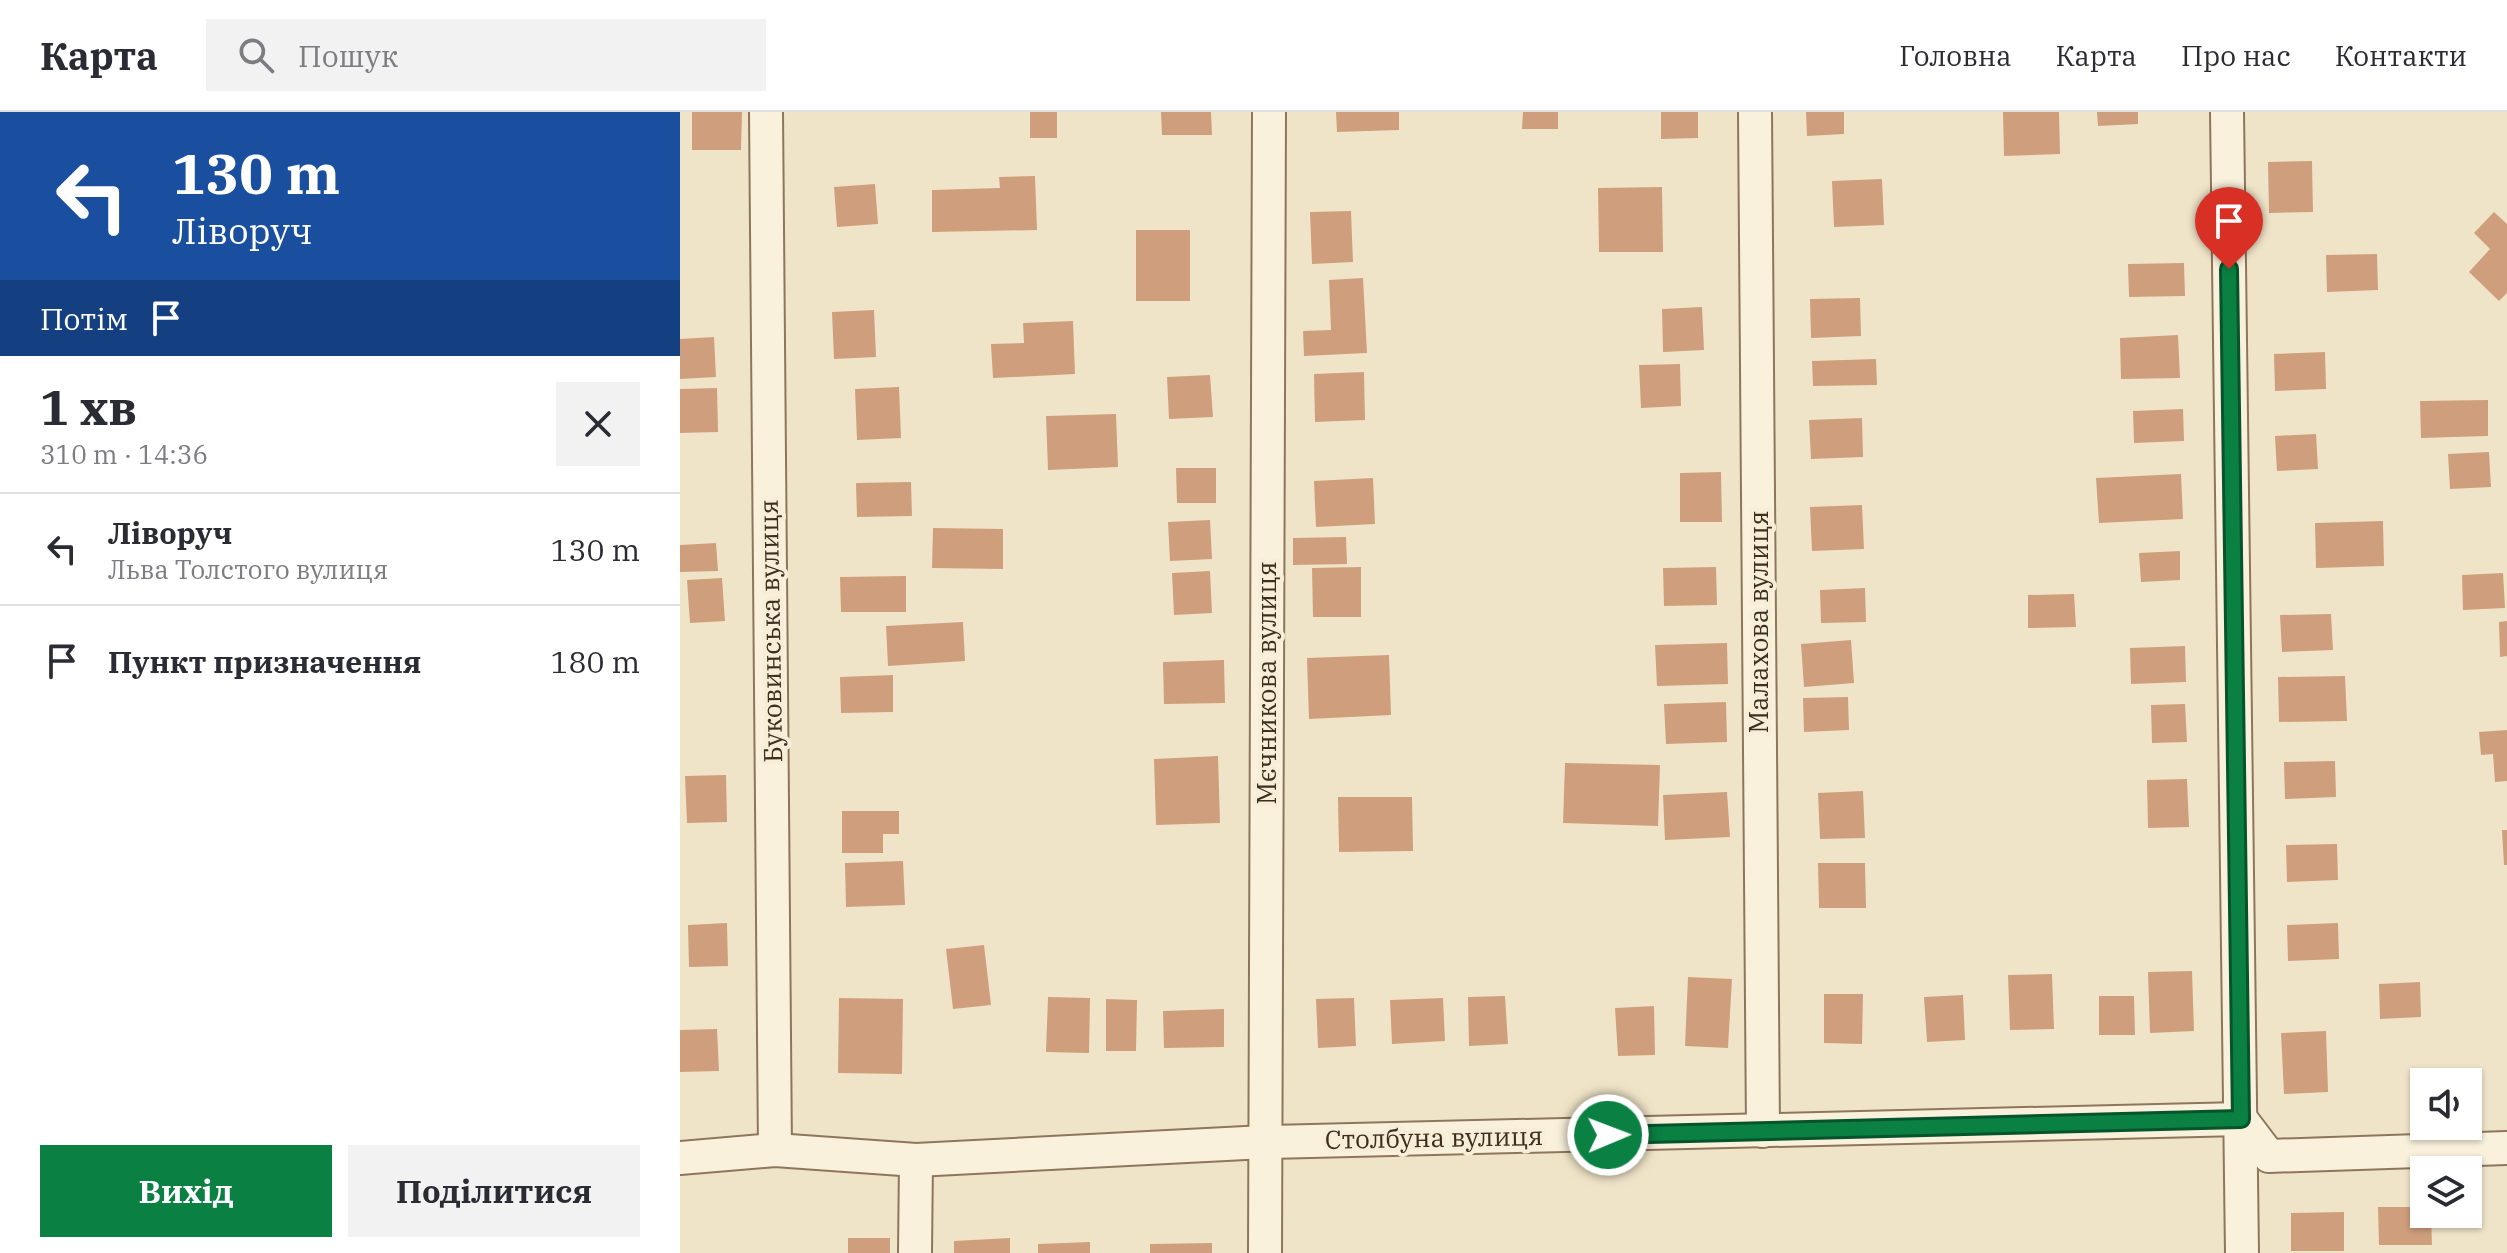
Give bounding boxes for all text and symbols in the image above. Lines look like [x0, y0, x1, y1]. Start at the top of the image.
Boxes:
search box [206, 19, 766, 91]
text: Карта [40, 31, 158, 80]
icon: search [234, 33, 278, 77]
text: Пошук [298, 36, 398, 75]
text: Головна [1899, 37, 2012, 74]
text: Карта [2056, 37, 2137, 74]
text: Про нас [2181, 37, 2291, 74]
text: Контакти [2335, 37, 2467, 74]
text: 130 m [172, 137, 340, 209]
icon: left [40, 144, 144, 248]
pin [2195, 187, 2263, 269]
icon: arrive [2207, 199, 2251, 243]
text: Ліворуч [172, 207, 312, 254]
icon: arrive [144, 296, 188, 340]
text: Потім [40, 299, 128, 338]
text: 1 хв [40, 376, 137, 438]
button: close [556, 382, 640, 466]
text: 310 m · 14:36 [40, 437, 208, 471]
street label: Буковинська вулиця [751, 499, 789, 763]
street label: Малахова вулиця [1741, 510, 1775, 734]
text: Ліворуч [108, 513, 232, 552]
icon: left [40, 527, 84, 571]
text: 130 m [550, 530, 640, 569]
text: Льва Толстого вулиця [108, 552, 388, 586]
street label: Мєчникова вулиця [1249, 561, 1283, 805]
icon: arrive [40, 639, 84, 683]
text: Пункт призначення [108, 642, 421, 681]
text: 180 m [550, 642, 640, 681]
map controls [2410, 1068, 2482, 1228]
button: sound [2410, 1068, 2482, 1140]
position arrow [1566, 1093, 1650, 1177]
street label: Столбуна вулиця [1325, 1118, 1543, 1156]
button: Вихід [40, 1145, 332, 1237]
button: Поділитися [348, 1145, 640, 1237]
button: layers [2410, 1156, 2482, 1228]

